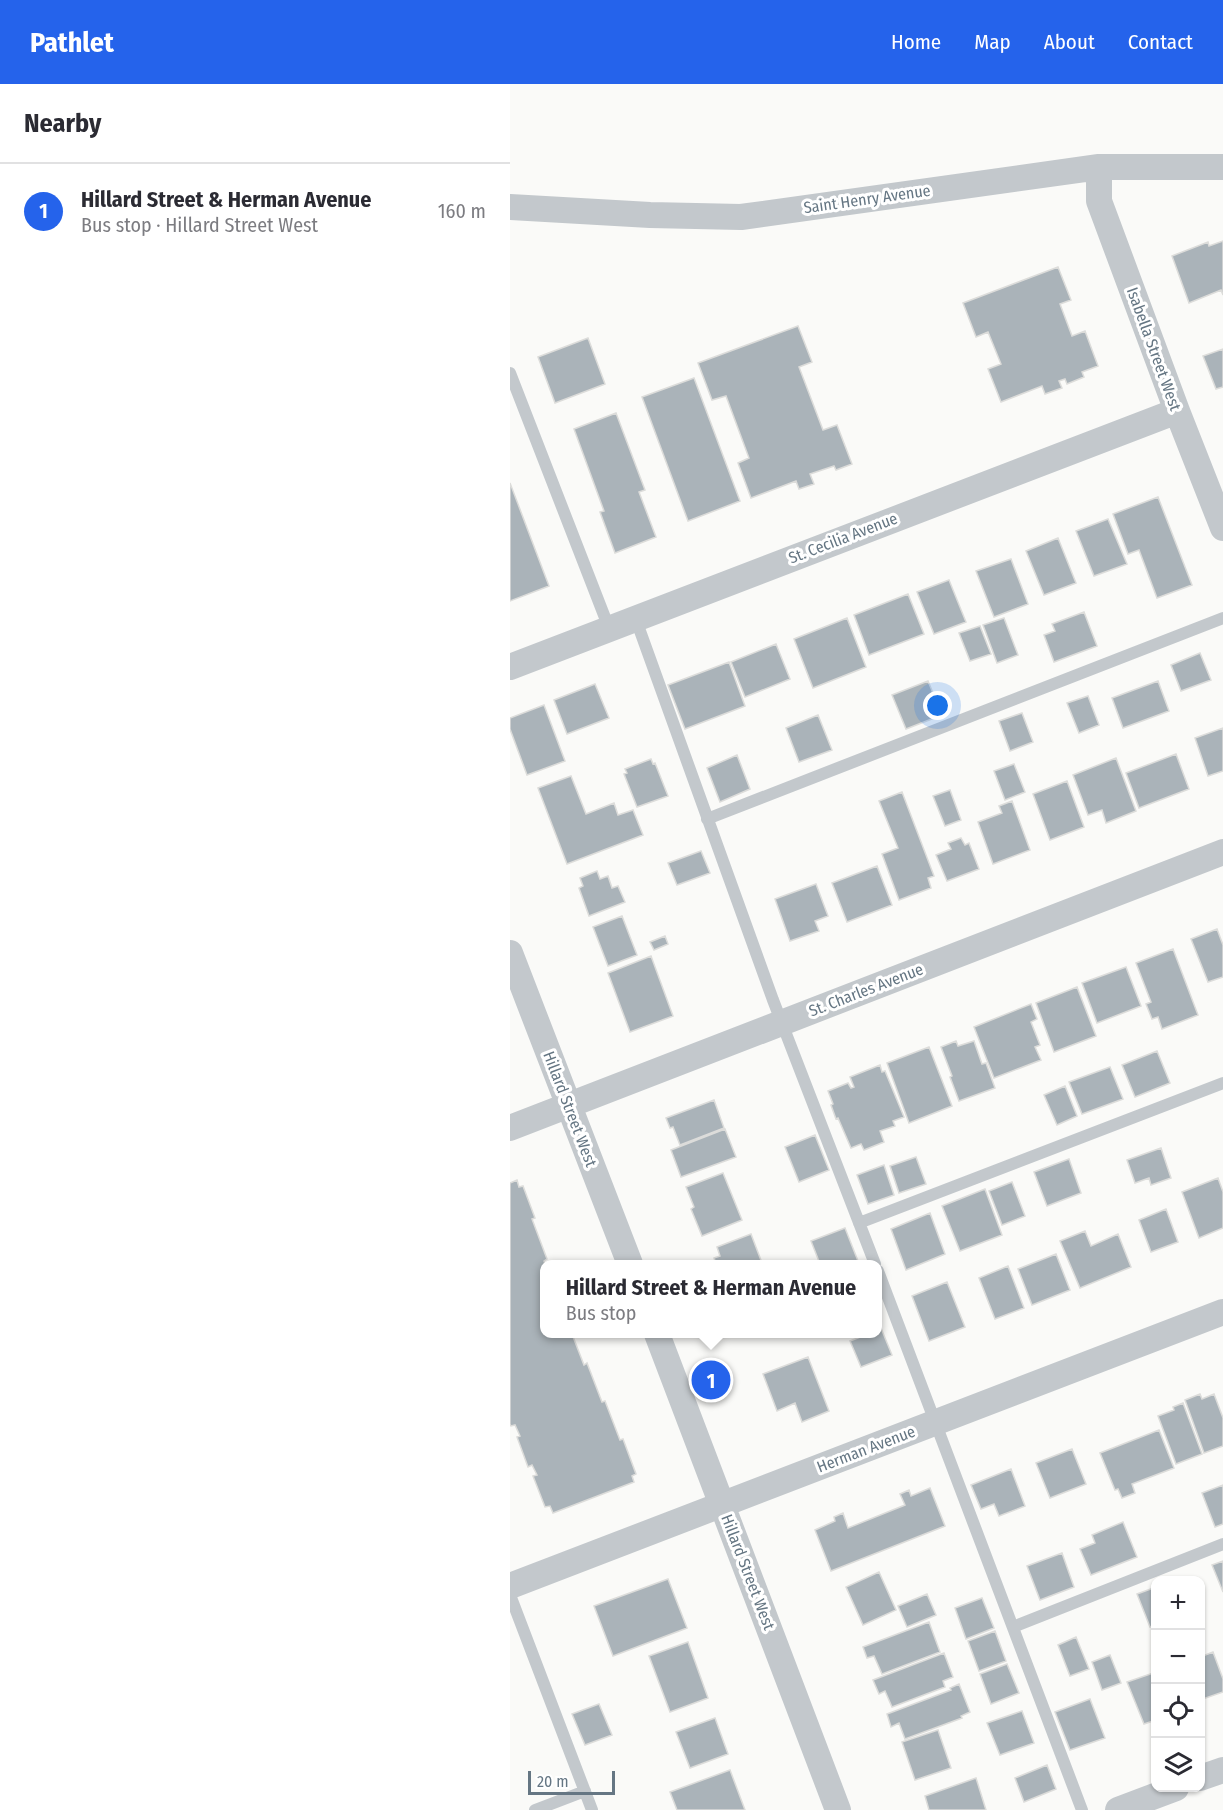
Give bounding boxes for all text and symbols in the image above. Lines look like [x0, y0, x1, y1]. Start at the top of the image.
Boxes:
text: Pathlet [30, 26, 114, 59]
text: Home [891, 29, 941, 55]
text: Map [974, 29, 1011, 55]
text: About [1044, 29, 1095, 55]
text: Contact [1128, 29, 1193, 55]
text: Nearby [24, 108, 101, 139]
street label: Saint Henry Avenue [802, 181, 932, 217]
text: Hillard Street & Herman Avenue [81, 186, 371, 213]
text: 1 [39, 199, 48, 223]
text: 160 m [438, 199, 486, 223]
text: Bus stop · Hillard Street West [81, 213, 318, 237]
street label: Isabella Street West [1123, 285, 1185, 414]
street label: St. Cecilia Avenue [786, 509, 900, 567]
your location [923, 691, 952, 720]
street label: St. Charles Avenue [806, 959, 926, 1021]
street label: Hillard Street West [539, 1049, 601, 1170]
popup [540, 1260, 882, 1338]
text: Hillard Street & Herman Avenue [566, 1274, 856, 1301]
text: Bus stop [566, 1301, 636, 1325]
pin: 1 [692, 1358, 730, 1402]
street label: Herman Avenue [814, 1422, 918, 1476]
street label: Hillard Street West [717, 1512, 779, 1633]
map controls [1151, 1576, 1205, 1792]
button: + [1151, 1576, 1205, 1630]
button: − [1151, 1630, 1205, 1684]
button: locate [1151, 1684, 1205, 1738]
button: layers [1151, 1738, 1205, 1792]
scale bar [528, 1768, 615, 1796]
text: 20 m [537, 1772, 568, 1791]

